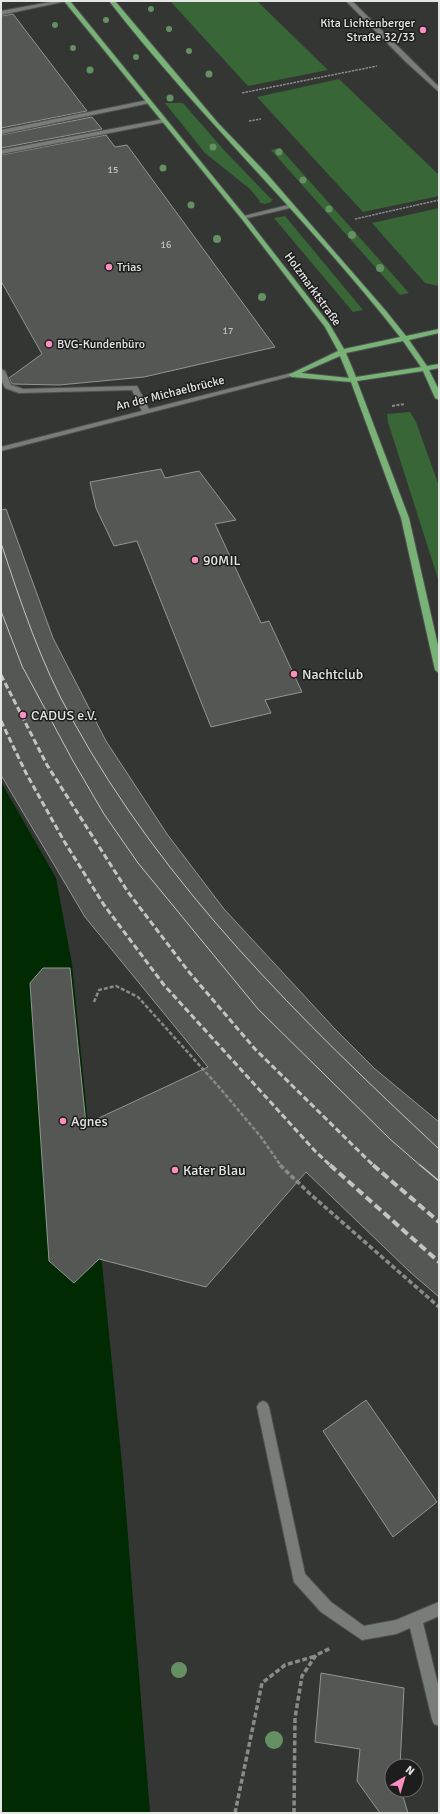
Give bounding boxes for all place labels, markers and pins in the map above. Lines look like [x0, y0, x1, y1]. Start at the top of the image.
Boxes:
place label: Kita Lichtenberger Straße 32/33 [320, 16, 416, 45]
marker: Kita Lichtenberger Straße 32/33 [418, 25, 428, 35]
place label: Trias [117, 260, 142, 275]
marker: Trias [104, 262, 114, 272]
place label: BVG-Kundenbüro [57, 337, 145, 352]
marker: BVG-Kundenbüro [44, 339, 54, 349]
place label: 90MIL [203, 552, 241, 569]
marker: 90MIL [190, 555, 200, 565]
place label: Nachtclub [302, 666, 363, 683]
marker: Nachtclub [289, 669, 299, 679]
place label: CADUS e.V. [31, 707, 97, 724]
marker: CADUS e.V. [18, 710, 28, 720]
place label: Agnes [71, 1113, 108, 1130]
marker: Agnes [58, 1116, 68, 1126]
place label: Kater Blau [183, 1162, 246, 1179]
marker: Kater Blau [170, 1165, 180, 1175]

